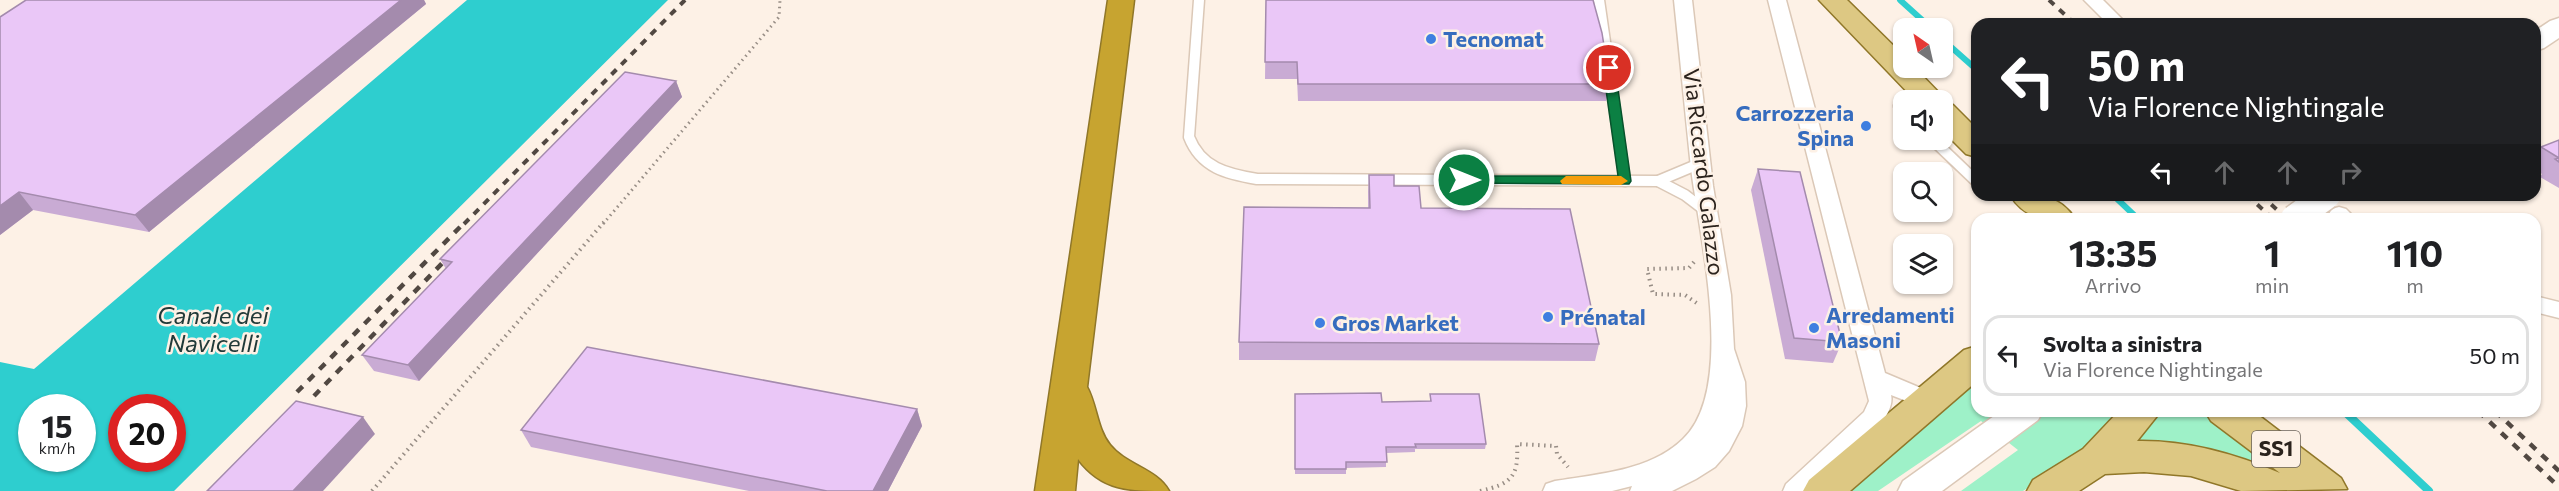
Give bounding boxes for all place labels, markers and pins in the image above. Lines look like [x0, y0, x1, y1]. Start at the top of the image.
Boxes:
place label: Tecnomat [1443, 25, 1544, 52]
marker: Tecnomat [1424, 32, 1438, 46]
pin [1583, 42, 1634, 93]
place label: Carrozzeria Spina [1735, 99, 1854, 151]
marker: Carrozzeria Spina [1859, 119, 1873, 133]
place label: Arredamenti Masoni [1826, 301, 1955, 353]
place label: Prénatal [1560, 303, 1646, 330]
place label: Gros Market [1332, 309, 1459, 336]
marker: Prénatal [1541, 310, 1555, 324]
marker: Gros Market [1313, 316, 1327, 330]
marker: Arredamenti Masoni [1807, 321, 1821, 335]

